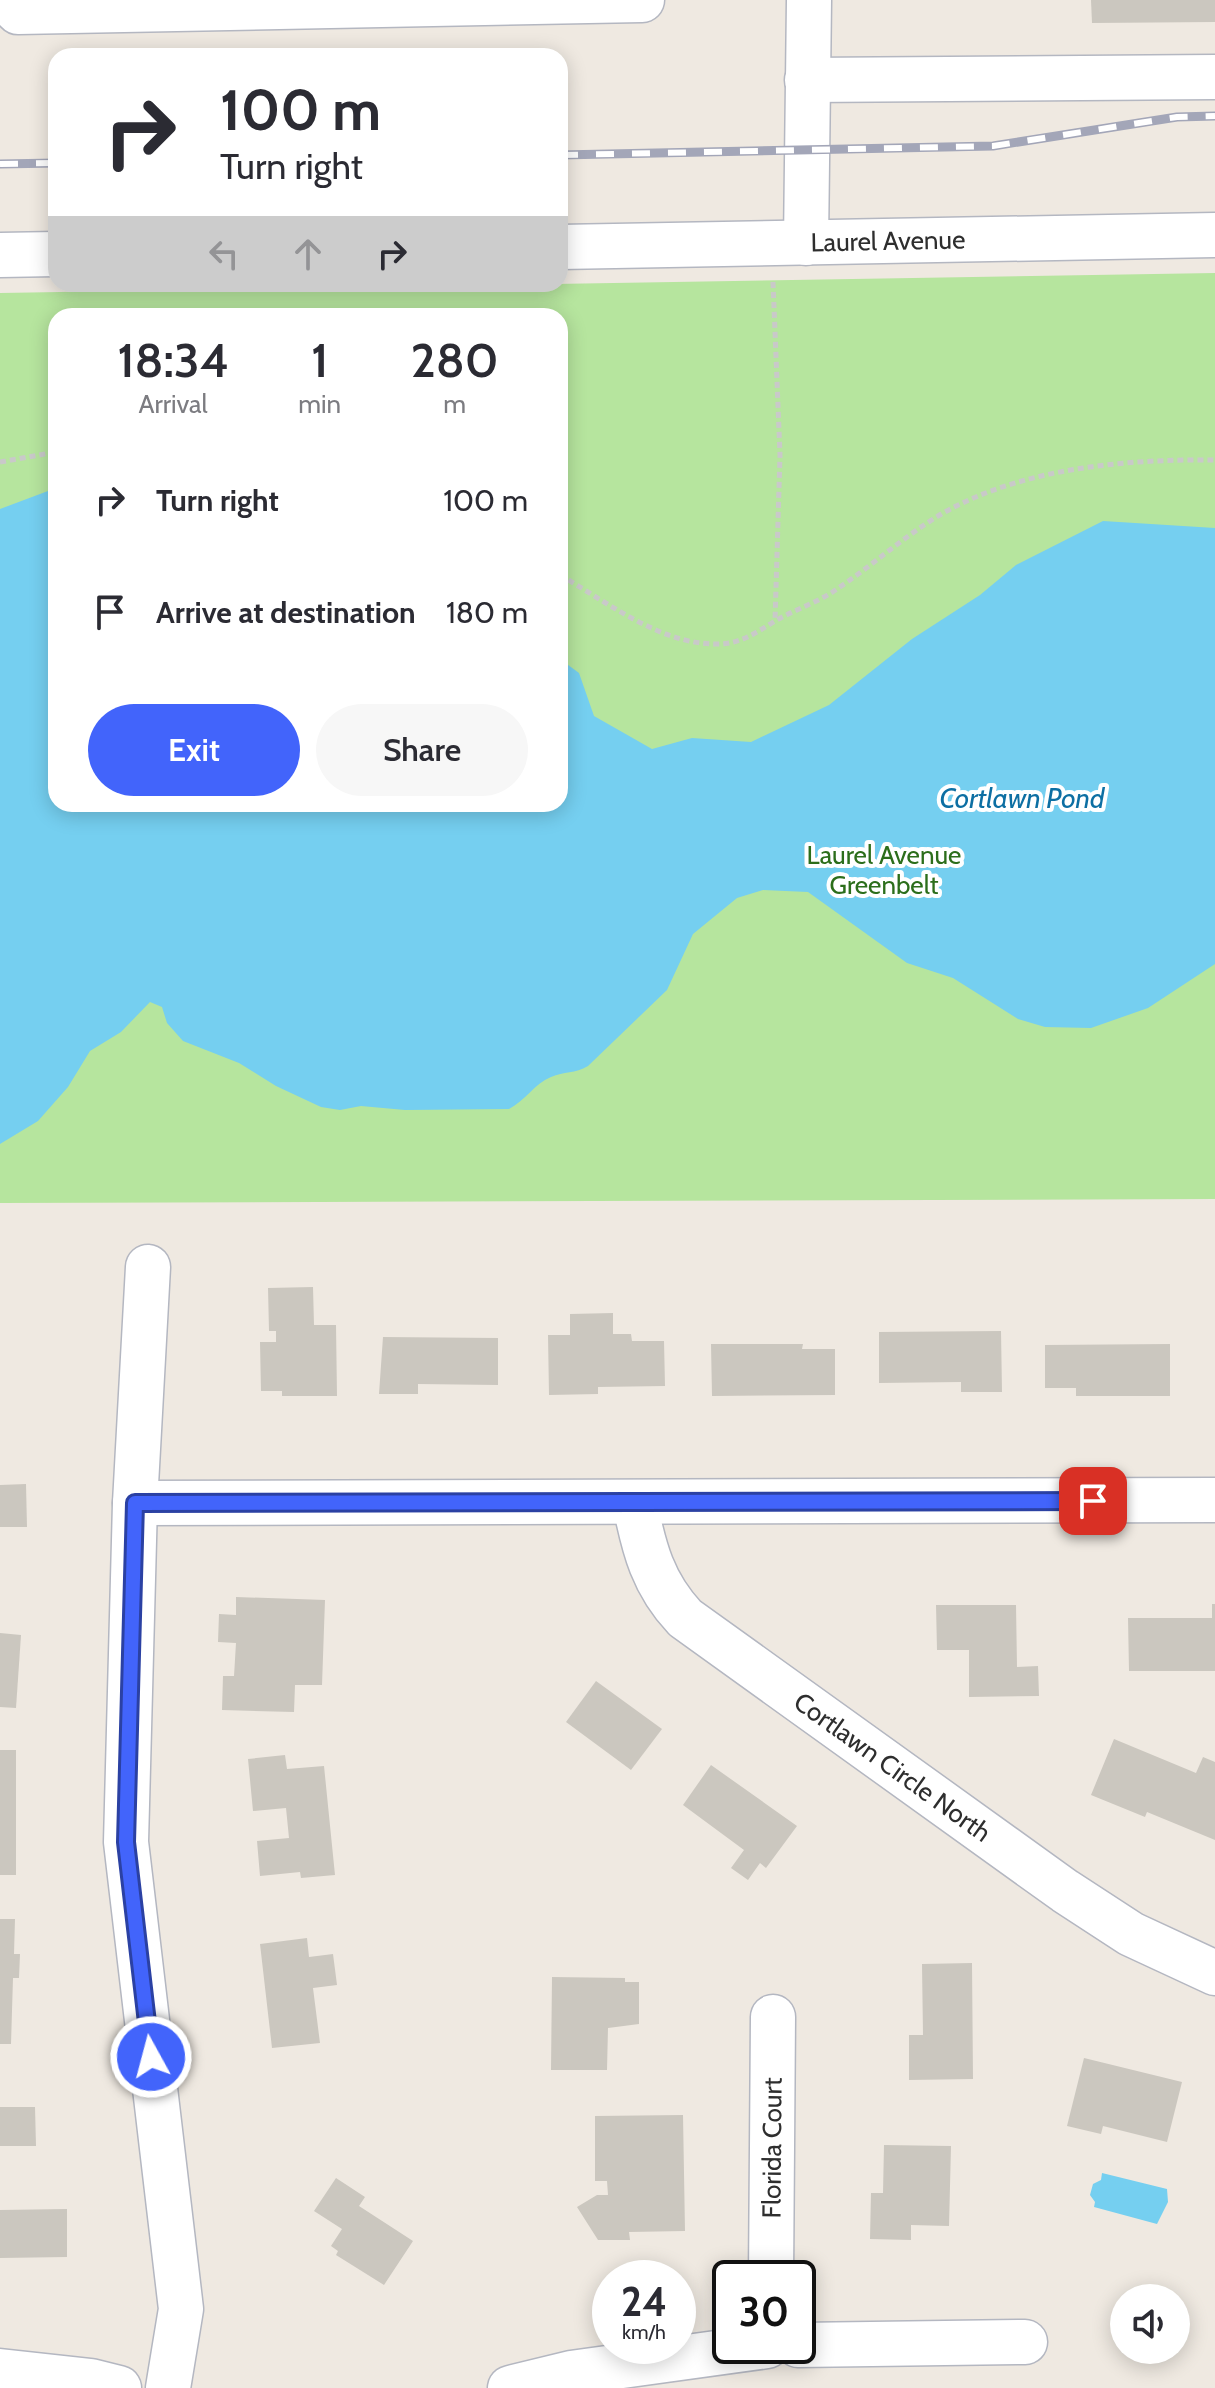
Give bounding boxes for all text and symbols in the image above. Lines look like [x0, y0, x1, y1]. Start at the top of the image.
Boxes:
text: 100 m [220, 76, 381, 144]
icon: right [88, 80, 192, 184]
text: Turn right [220, 144, 363, 188]
street label: Laurel Avenue [810, 224, 966, 258]
icon: left [202, 232, 246, 276]
icon: ahead [286, 232, 330, 276]
icon: right [370, 232, 414, 276]
text: 18:34 [117, 331, 229, 389]
text: 1 [311, 331, 328, 389]
text: 280 [411, 331, 499, 389]
text: Arrival [139, 388, 208, 420]
text: min [298, 388, 341, 420]
text: m [443, 388, 466, 420]
icon: right [88, 478, 132, 522]
text: Turn right [156, 482, 279, 519]
text: 100 m [443, 482, 528, 519]
icon: arrive [88, 590, 132, 634]
text: Arrive at destination [156, 594, 416, 631]
text: 180 m [446, 594, 528, 631]
button: Exit [88, 704, 300, 796]
button: Share [316, 704, 528, 796]
water label: Cortlawn Pond [939, 781, 1106, 815]
park label: Laurel Avenue Greenbelt [807, 839, 961, 901]
pin [1059, 1467, 1127, 1535]
icon: arrive [1071, 1479, 1115, 1523]
street label: Cortlawn Circle North [788, 1686, 997, 1849]
position arrow [109, 2015, 193, 2099]
street label: Florida Court [755, 2077, 789, 2219]
speed limit sign: 30 [712, 2260, 816, 2364]
text: 24 [621, 2277, 667, 2326]
map controls [1110, 2284, 1190, 2364]
button: sound [1110, 2284, 1190, 2364]
text: km/h [622, 2320, 666, 2344]

